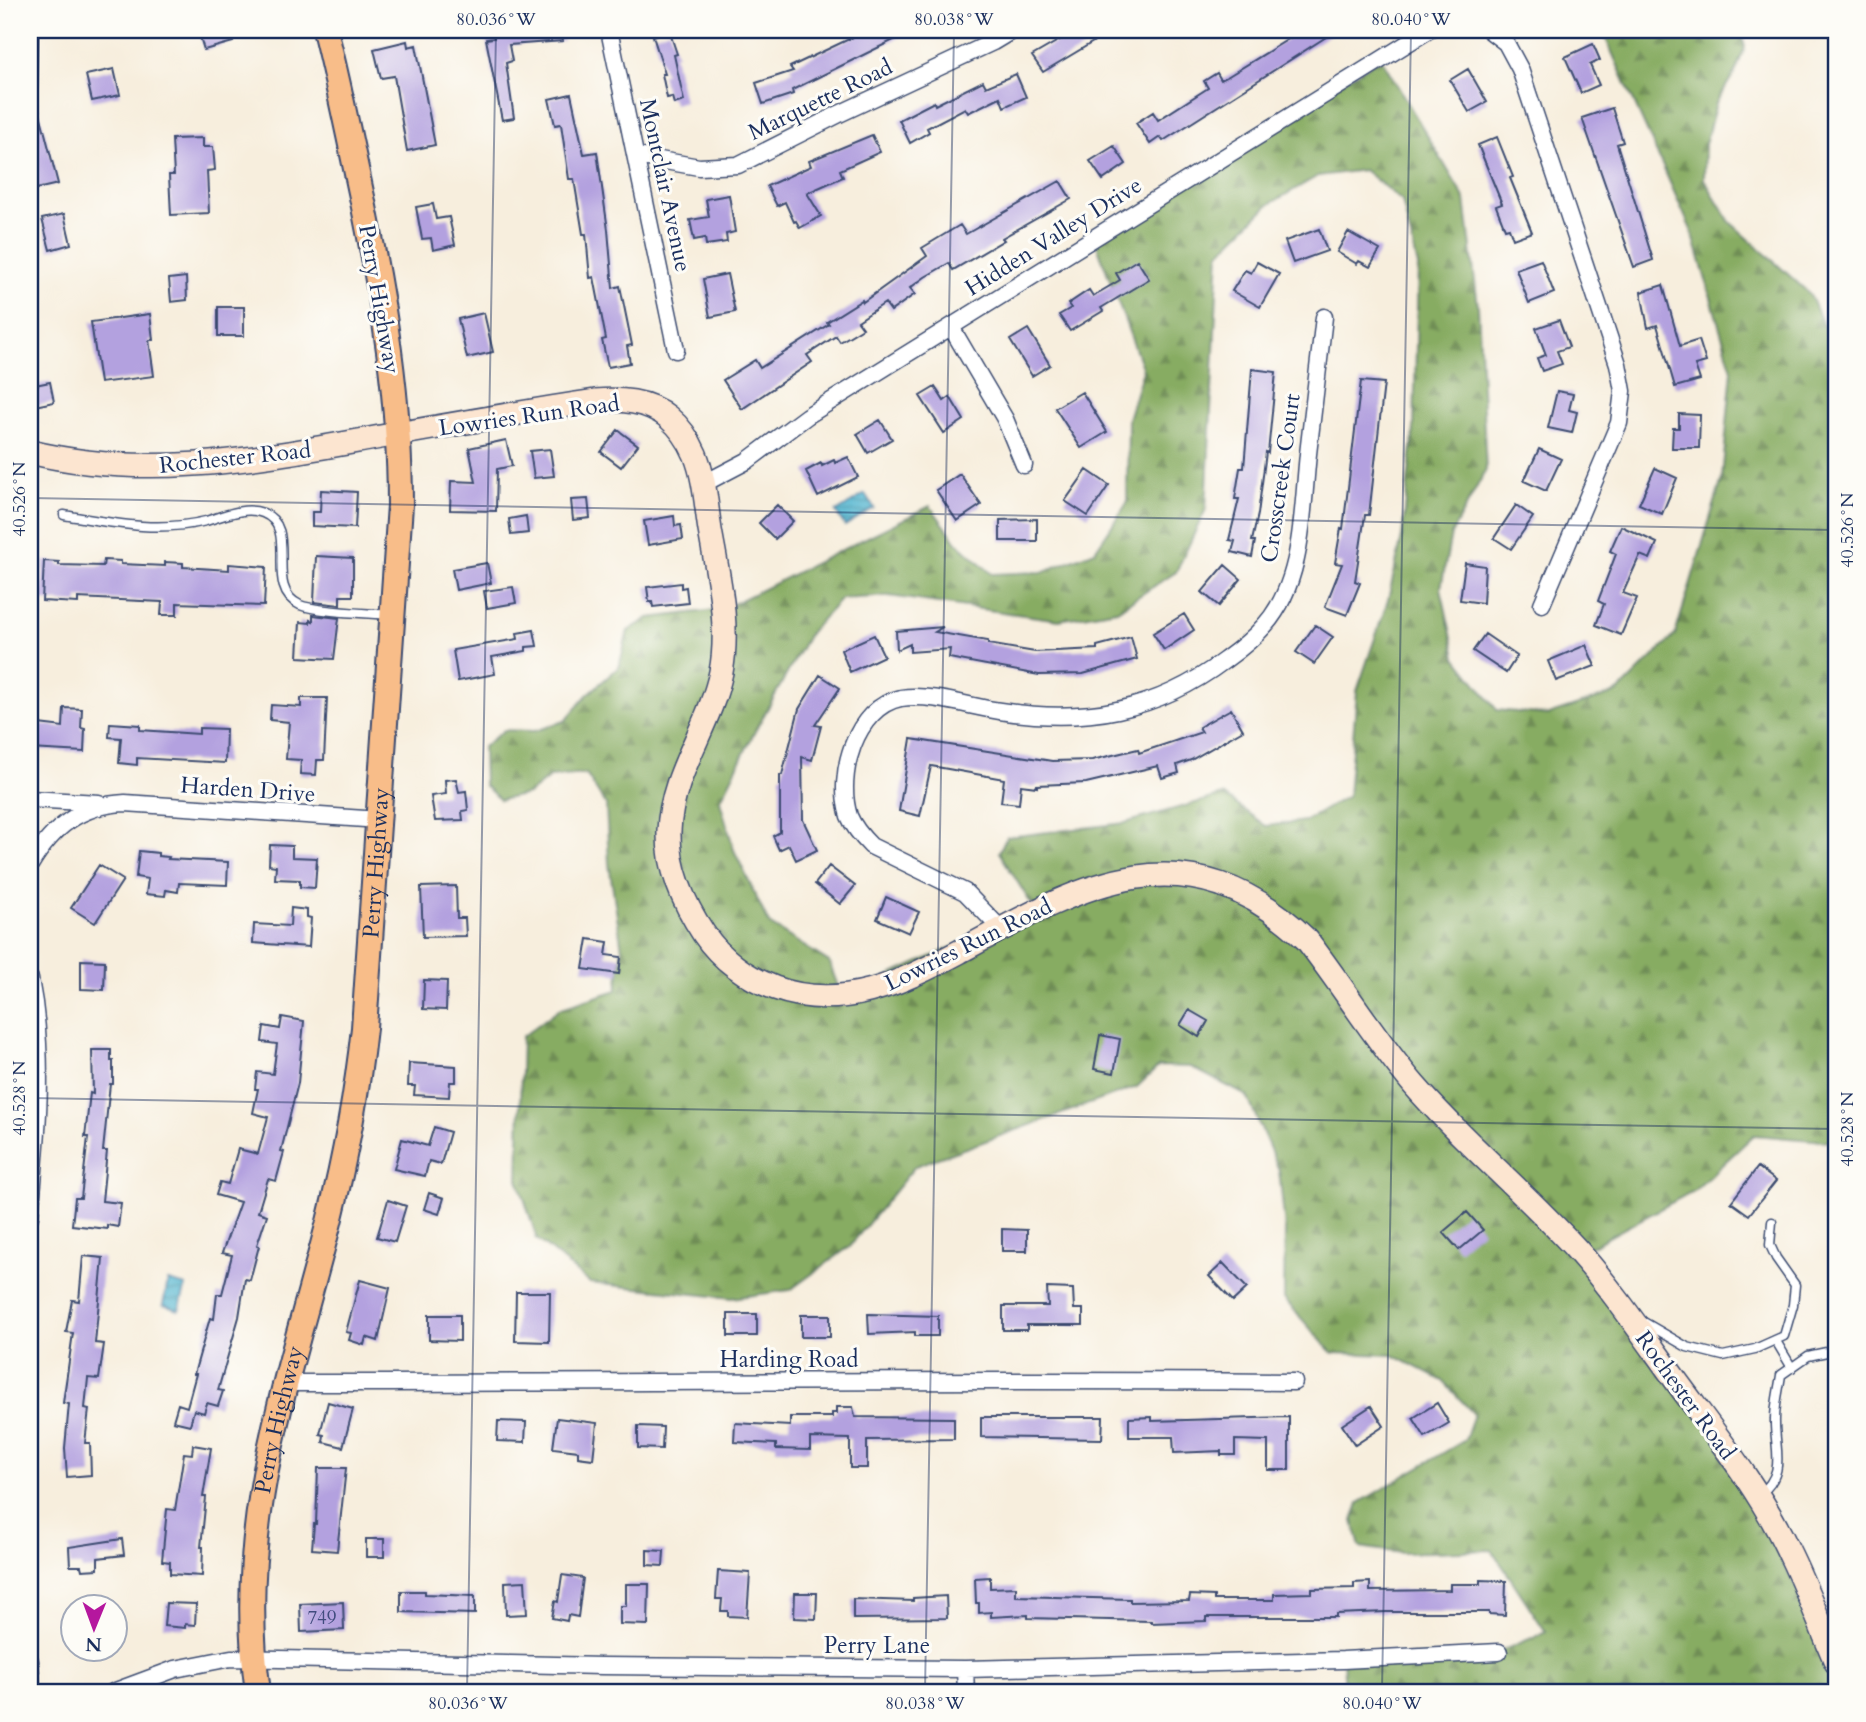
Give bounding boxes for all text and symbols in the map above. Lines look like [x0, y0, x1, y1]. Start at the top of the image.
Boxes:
text: 80.036°W [456, 7, 536, 32]
text: 80.038°W [914, 7, 994, 32]
text: 80.040°W [1371, 7, 1451, 32]
street label: Marquette Road [743, 51, 898, 148]
street label: Montclair Avenue [632, 96, 699, 275]
street label: Hidden Valley Drive [959, 170, 1147, 303]
street label: Perry Highway [351, 222, 408, 376]
street label: Lowries Run Road [437, 387, 622, 444]
street label: Crosscreek Court [1253, 392, 1308, 565]
street label: Rochester Road [158, 434, 313, 481]
text: 40.526°N [7, 461, 32, 537]
text: 40.526°N [1835, 492, 1860, 568]
street label: Harden Drive [179, 769, 316, 810]
street label: Perry Highway [355, 786, 397, 939]
street label: Lowries Run Road [879, 890, 1058, 998]
text: 40.528°N [7, 1060, 32, 1136]
text: 40.528°N [1835, 1091, 1860, 1167]
street label: Rochester Road [1628, 1325, 1743, 1467]
street label: Perry Highway [247, 1342, 311, 1496]
street label: Harding Road [720, 1344, 859, 1375]
north arrow [60, 1592, 130, 1662]
house number: 749 [307, 1605, 337, 1631]
street label: Perry Lane [824, 1630, 930, 1661]
text: N [85, 1631, 102, 1657]
text: 80.036°W [428, 1691, 508, 1716]
text: 80.038°W [885, 1691, 965, 1716]
text: 80.040°W [1342, 1691, 1422, 1716]

